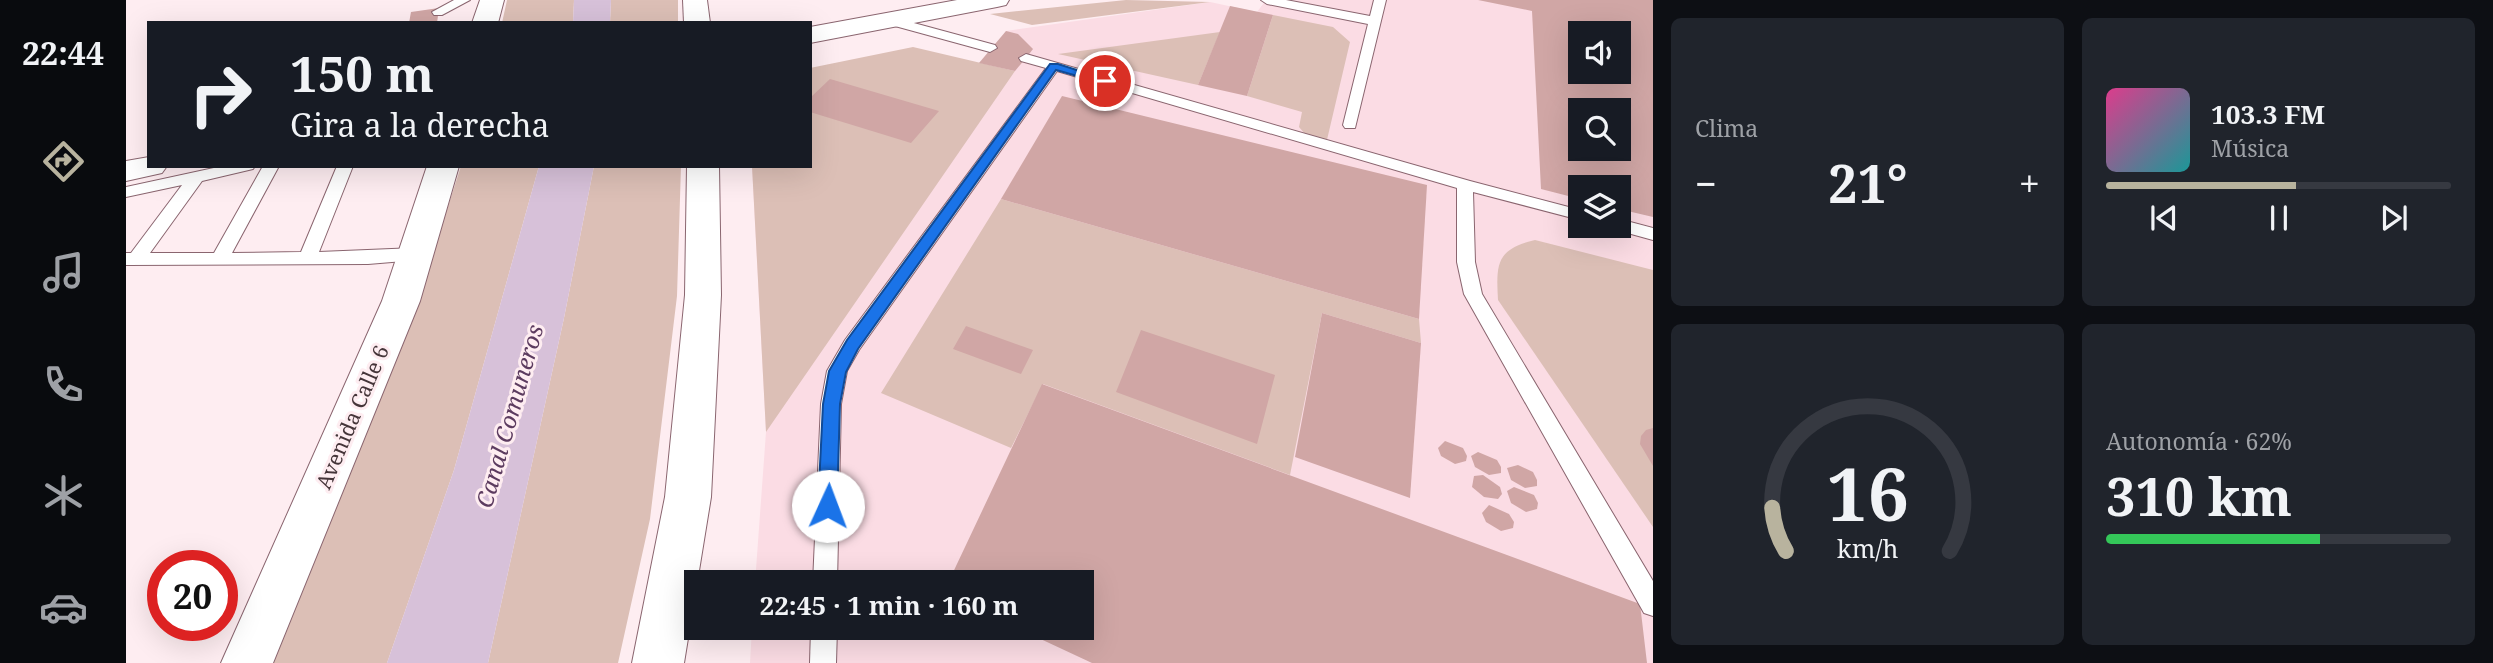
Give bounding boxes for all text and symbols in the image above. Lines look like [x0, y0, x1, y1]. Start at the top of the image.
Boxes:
map controls [1568, 21, 1631, 238]
button: sound [1568, 21, 1631, 84]
text: 22:44 [22, 31, 104, 74]
text: 150 m [290, 40, 434, 106]
icon: right [175, 49, 266, 140]
pin [1075, 51, 1135, 111]
icon: arrive [1086, 62, 1124, 100]
text: 103.3 FM [2211, 96, 2325, 132]
button: search [1568, 98, 1631, 161]
text: Gira a la derecha [290, 103, 550, 146]
text: Clima [1695, 112, 1758, 144]
text: Música [2211, 132, 2289, 164]
icon: directions [39, 137, 88, 186]
text: 21° [1828, 147, 1908, 218]
text: − [1695, 157, 1717, 209]
text: + [2019, 157, 2040, 209]
button: layers [1568, 175, 1631, 238]
icon: previous [2145, 199, 2183, 237]
icon: pause [2260, 199, 2298, 237]
icon: next [2375, 199, 2413, 237]
icon: music [39, 248, 88, 297]
water label: Canal Comuneros [468, 320, 551, 511]
street label: Avenida Calle 6 [309, 341, 395, 493]
icon: phone [39, 360, 88, 409]
text: Autonomía · 62% [2106, 425, 2292, 457]
text: 16 [1826, 443, 1909, 542]
text: 310 km [2106, 460, 2292, 531]
position arrow [791, 469, 865, 543]
icon: climate [39, 471, 88, 520]
text: km/h [1837, 530, 1898, 564]
speed limit sign: 20 [147, 550, 238, 641]
icon: car [39, 583, 88, 632]
text: 22:45 · 1 min · 160 m [759, 587, 1019, 623]

